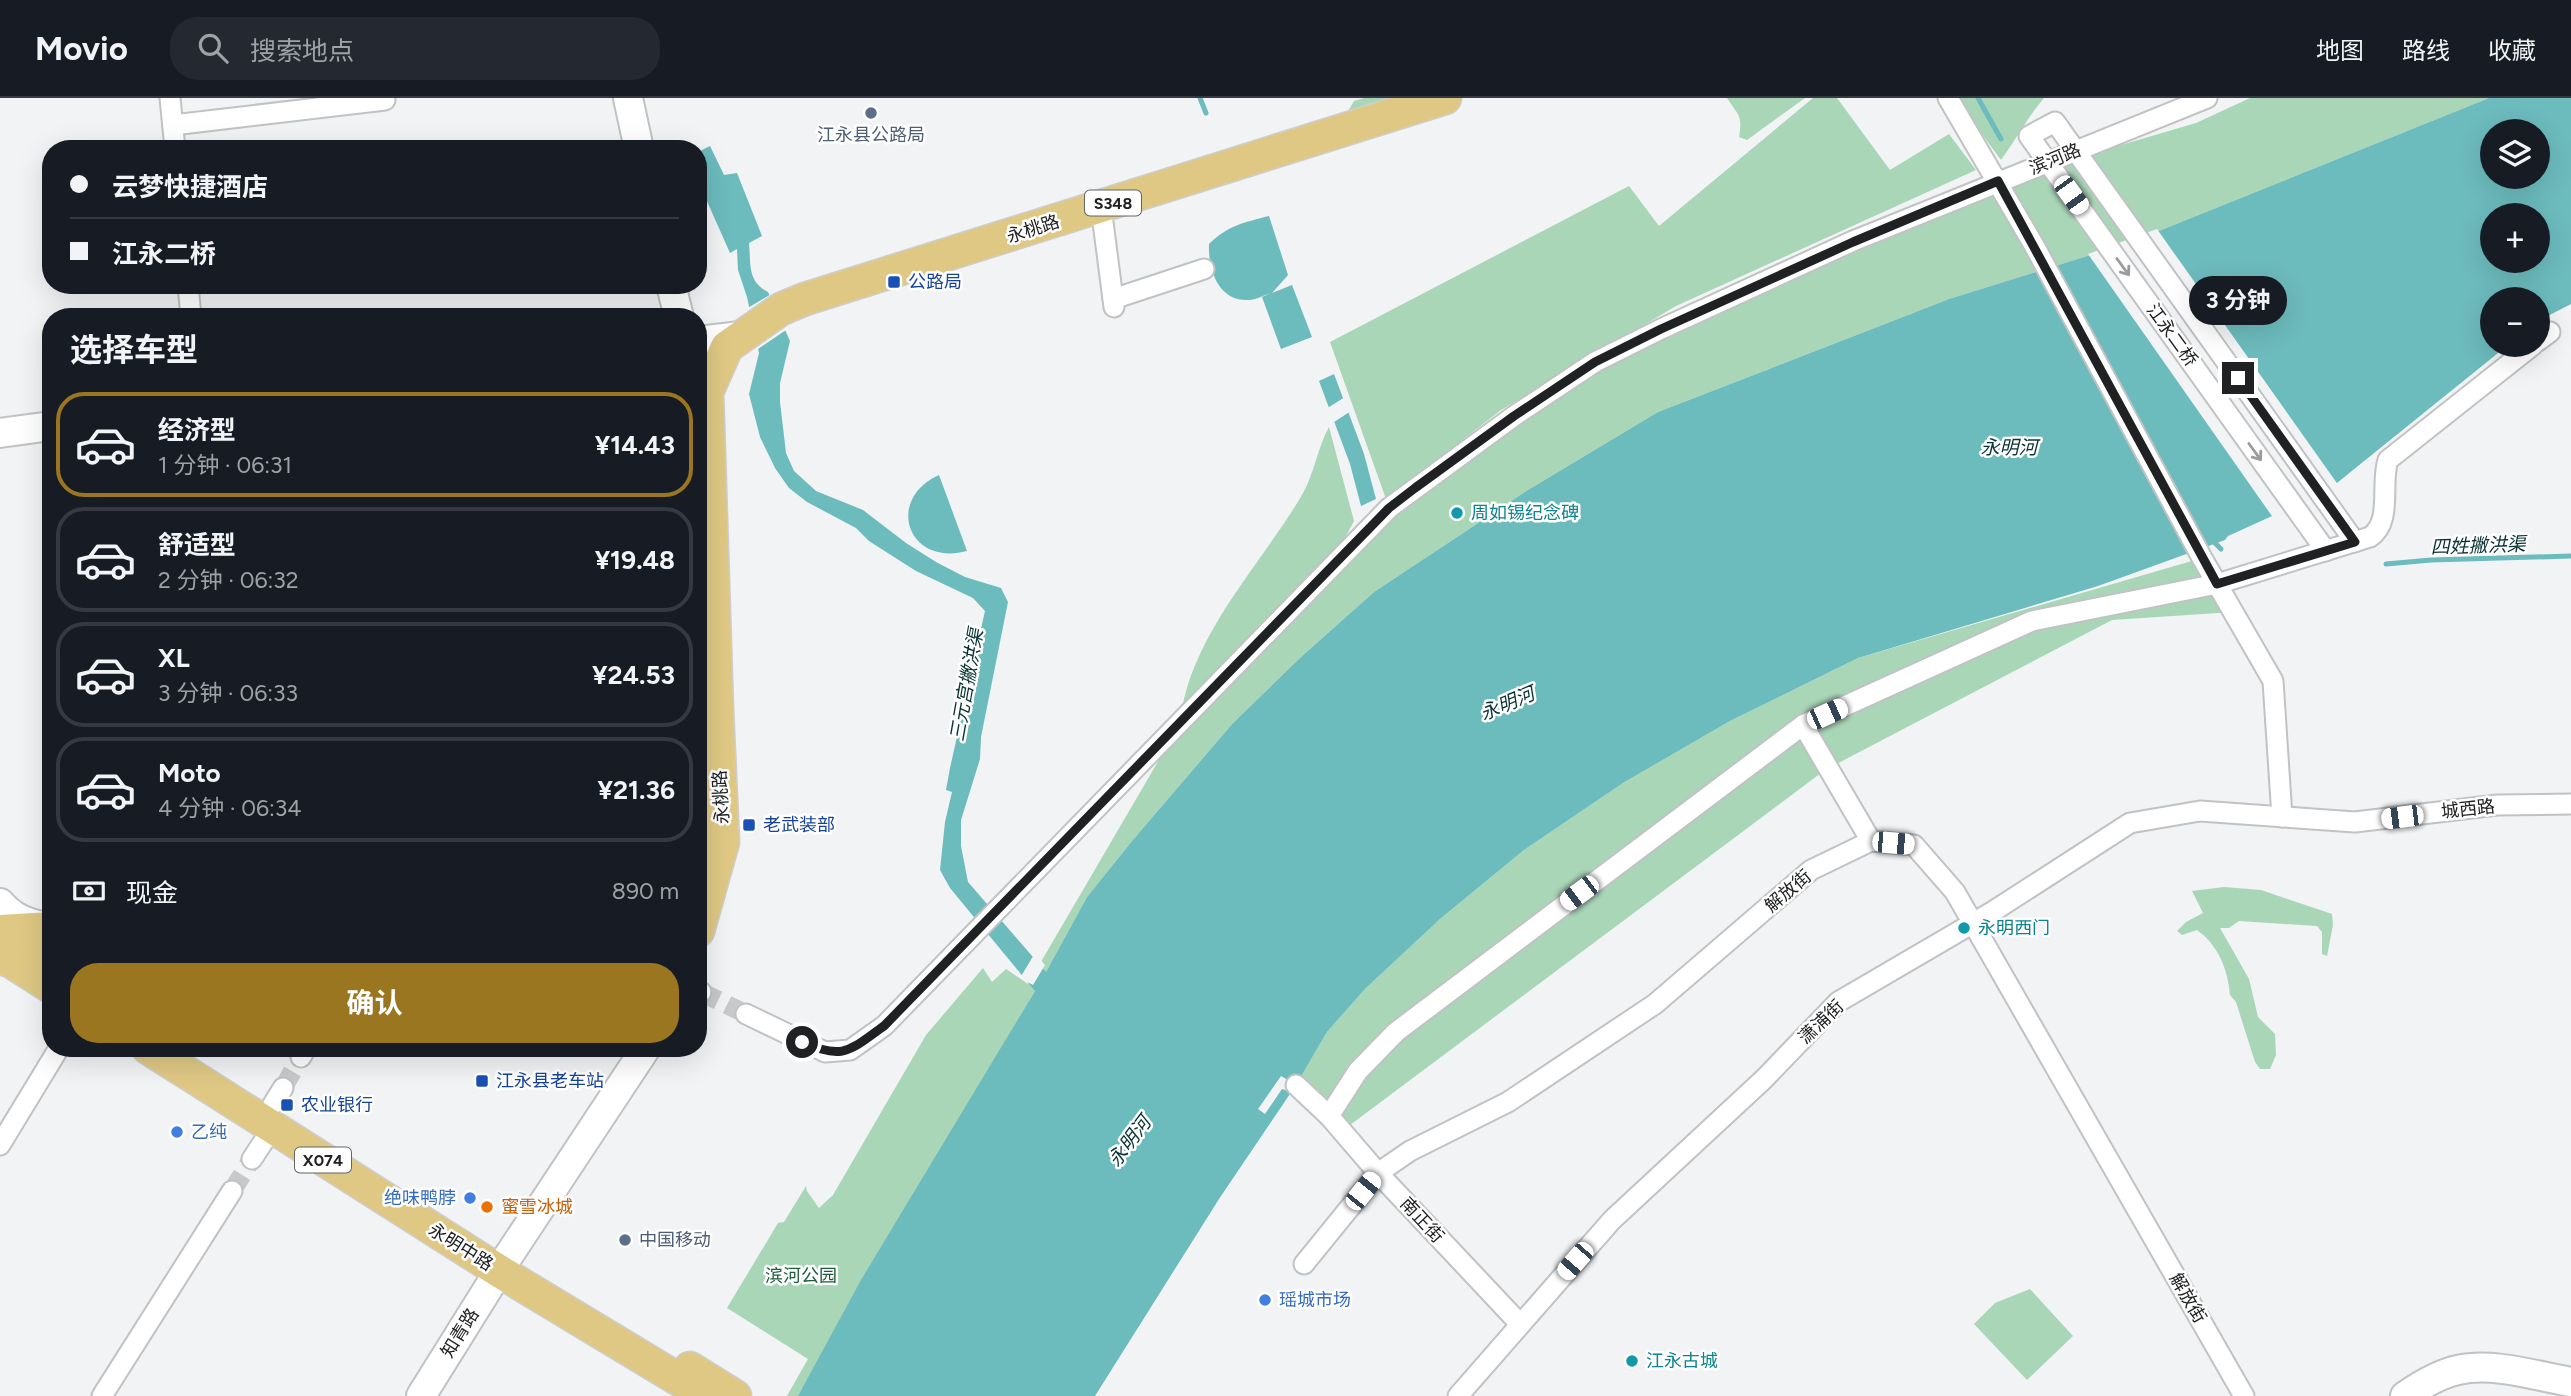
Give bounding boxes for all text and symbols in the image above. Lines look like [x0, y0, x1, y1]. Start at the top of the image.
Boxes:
search box [170, 17, 660, 80]
text: Movio [35, 29, 128, 68]
icon: search [194, 29, 232, 67]
text: 搜索地点 [250, 35, 354, 67]
text: 地图 [2316, 36, 2364, 65]
text: 路线 [2402, 36, 2450, 65]
text: 收藏 [2488, 36, 2536, 65]
marker: 江永县公路局 [863, 105, 879, 121]
map controls [2480, 119, 2550, 357]
button: layers [2480, 119, 2550, 189]
place label: 江永县公路局 [817, 124, 925, 146]
street label: 滨河路 [2026, 139, 2084, 179]
text: 云梦快捷酒店 [112, 171, 268, 203]
car [2051, 172, 2092, 218]
road number: S348 [1085, 190, 1141, 216]
button: + [2480, 203, 2550, 273]
street label: 永桃路 [1004, 210, 1062, 248]
text: 江永二桥 [112, 238, 216, 270]
one-way arrow [2116, 257, 2130, 276]
place label: 公路局 [908, 271, 962, 293]
marker: 公路局 [886, 274, 902, 290]
callout: 3 分钟 [2189, 276, 2287, 326]
text: 3 分钟 [2206, 286, 2270, 314]
button: − [2480, 287, 2550, 357]
street label: 江永二桥 [2142, 299, 2202, 371]
text: 选择车型 [70, 331, 198, 369]
route end [2222, 362, 2254, 394]
icon: car [74, 413, 137, 476]
text: 经济型 [158, 414, 236, 446]
text: ¥14.43 [595, 429, 675, 461]
water label: 永明河 [1980, 436, 2041, 459]
one-way arrow [2248, 442, 2262, 461]
text: 1 分钟 · 06:31 [158, 451, 292, 479]
place label: 周如锡纪念碑 [1471, 502, 1579, 524]
marker: 周如锡纪念碑 [1449, 505, 1465, 521]
icon: car [74, 528, 137, 591]
text: 舒适型 [158, 529, 236, 561]
water label: 四姓撇洪渠 [2430, 532, 2529, 559]
text: ¥19.48 [595, 544, 675, 576]
text: 2 分钟 · 06:32 [158, 566, 299, 594]
water label: 三元宫撇洪渠 [945, 624, 988, 743]
text: XL [158, 642, 190, 674]
icon: car [74, 643, 137, 706]
text: ¥24.53 [592, 659, 675, 691]
text: 3 分钟 · 06:33 [158, 679, 298, 707]
water label: 永明河 [1476, 680, 1542, 725]
car [1804, 696, 1851, 732]
text: Moto [158, 757, 221, 789]
icon: car [74, 758, 137, 821]
street label: 永桃路 [709, 769, 733, 825]
text: ¥21.36 [597, 774, 675, 806]
text: 4 分钟 · 06:34 [158, 794, 302, 822]
street label: 城西路 [2440, 795, 2496, 823]
car [2380, 804, 2425, 830]
place label: 老武装部 [763, 814, 835, 836]
marker: 老武装部 [741, 817, 757, 833]
car [1872, 831, 1915, 855]
street label: 解放街 [1760, 865, 1816, 917]
icon: cash [70, 872, 108, 910]
car [1556, 872, 1603, 914]
text: 现金 [126, 877, 178, 909]
text: 890 m [612, 877, 679, 905]
place label: 永明西门 [1978, 917, 2050, 939]
marker: 永明西门 [1956, 920, 1972, 936]
button: 确认 [70, 963, 679, 1043]
street label: 潇浦街 [1794, 995, 1848, 1049]
route start [786, 1026, 818, 1058]
place label: 江永县老车站 [496, 1070, 604, 1092]
marker: 江永县老车站 [474, 1073, 490, 1089]
place label: 农业银行 [301, 1094, 373, 1116]
marker: 农业银行 [279, 1097, 295, 1113]
water label: 永明河 [1103, 1108, 1158, 1171]
place label: 乙纯 [191, 1121, 227, 1143]
marker: 乙纯 [169, 1124, 185, 1140]
road number: X074 [295, 1148, 351, 1172]
car [1342, 1168, 1385, 1214]
place label: 绝味鸭脖 [384, 1187, 456, 1209]
marker: 绝味鸭脖 [462, 1190, 478, 1206]
street label: 南正街 [1396, 1193, 1448, 1247]
place label: 蜜雪冰城 [501, 1196, 573, 1218]
marker: 蜜雪冰城 [479, 1199, 495, 1215]
street label: 永明中路 [425, 1219, 497, 1275]
place label: 中国移动 [639, 1229, 711, 1251]
marker: 中国移动 [617, 1232, 633, 1248]
car [1554, 1238, 1597, 1284]
park label: 滨河公园 [765, 1265, 837, 1287]
street label: 解放街 [2165, 1269, 2211, 1327]
place label: 瑶城市场 [1279, 1289, 1351, 1311]
marker: 瑶城市场 [1257, 1292, 1273, 1308]
street label: 知青路 [436, 1304, 484, 1362]
place label: 江永古城 [1646, 1350, 1718, 1372]
marker: 江永古城 [1624, 1353, 1640, 1369]

